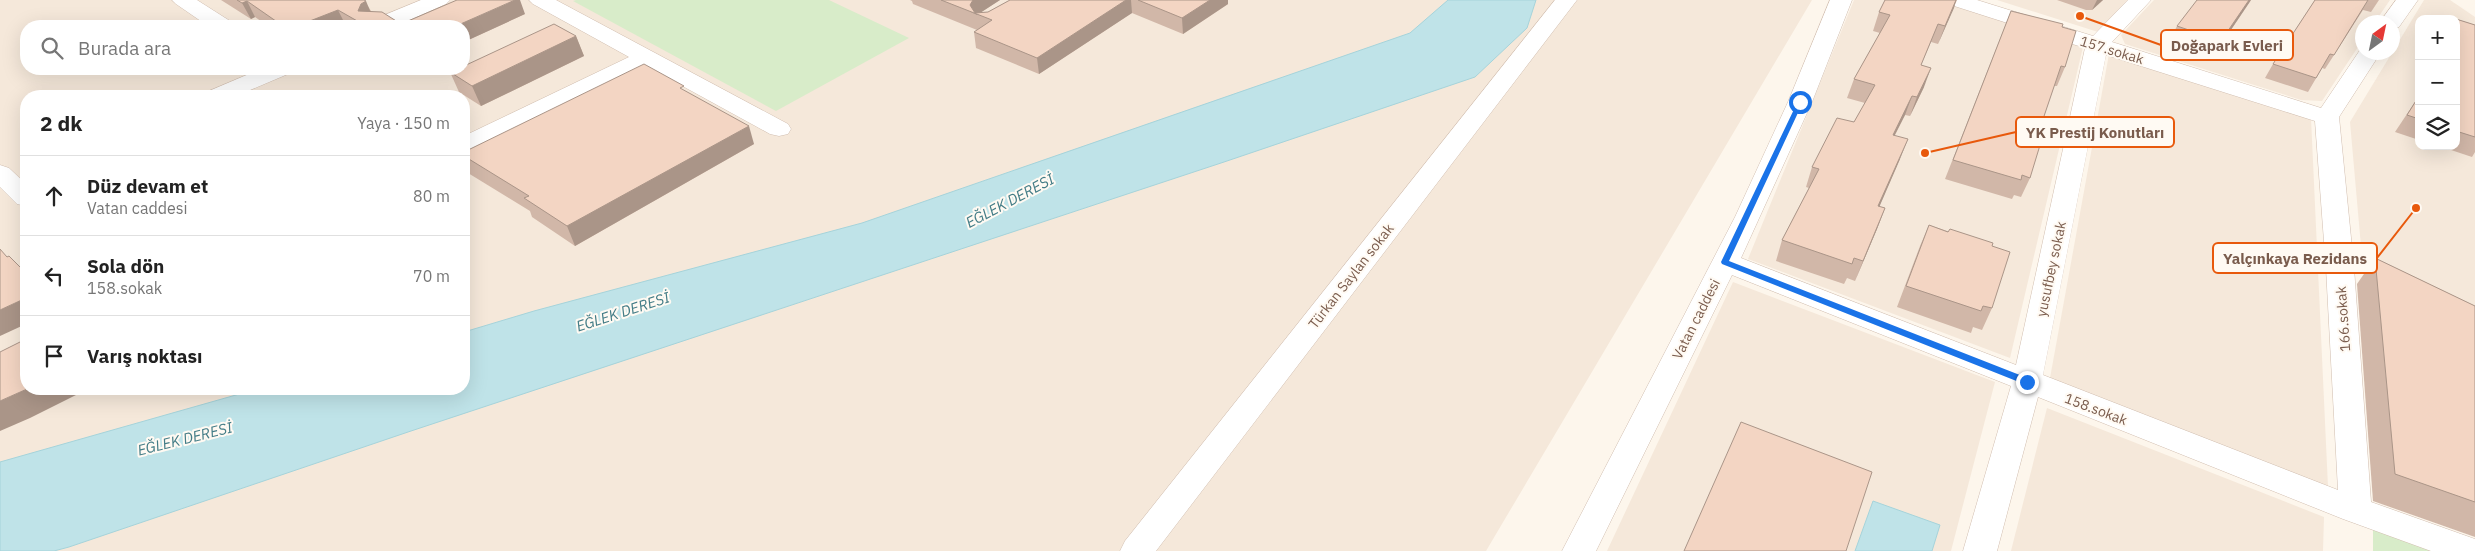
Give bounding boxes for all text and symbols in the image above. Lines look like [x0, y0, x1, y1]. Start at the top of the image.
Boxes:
north arrow [2355, 15, 2400, 60]
map controls [2415, 15, 2460, 150]
button: + [2415, 15, 2460, 60]
search box [20, 20, 470, 75]
callout: Doğapark Evleri [2161, 30, 2293, 60]
street label: 157.sokak [2078, 32, 2147, 68]
icon: search [38, 34, 66, 62]
text: Burada ara [78, 36, 171, 60]
text: Doğapark Evleri [2171, 36, 2283, 55]
button: − [2415, 60, 2460, 105]
route start [1789, 91, 1812, 114]
button: layers [2415, 105, 2460, 150]
text: 2 dk [40, 109, 82, 137]
text: Yaya · 150 m [357, 113, 450, 133]
callout: YK Prestij Konutları [2016, 117, 2174, 147]
text: YK Prestij Konutları [2026, 123, 2164, 142]
water label: EĞLEK DERESİ [962, 169, 1058, 232]
text: Düz devam et [87, 174, 208, 198]
icon: ahead [40, 182, 68, 210]
text: 80 m [413, 186, 450, 206]
text: Vatan caddesi [87, 198, 188, 218]
street label: Türkan Saylan sokak [1304, 219, 1398, 332]
street label: yusufbey sokak [2032, 219, 2070, 318]
callout: Yalçınkaya Rezidans [2213, 243, 2377, 273]
text: Yalçınkaya Rezidans [2223, 249, 2368, 268]
text: Sola dön [87, 254, 164, 278]
icon: left [40, 262, 68, 290]
text: 70 m [413, 266, 450, 286]
street label: Vatan caddesi [1668, 276, 1724, 362]
text: 158.sokak [87, 278, 162, 298]
street label: 166.sokak [2332, 285, 2354, 352]
water label: EĞLEK DERESİ [574, 287, 673, 336]
icon: arrive [40, 342, 68, 370]
text: Varış noktası [87, 344, 202, 368]
route end [2016, 371, 2039, 394]
street label: 158.sokak [2062, 389, 2131, 429]
water label: EĞLEK DERESİ [135, 417, 236, 460]

